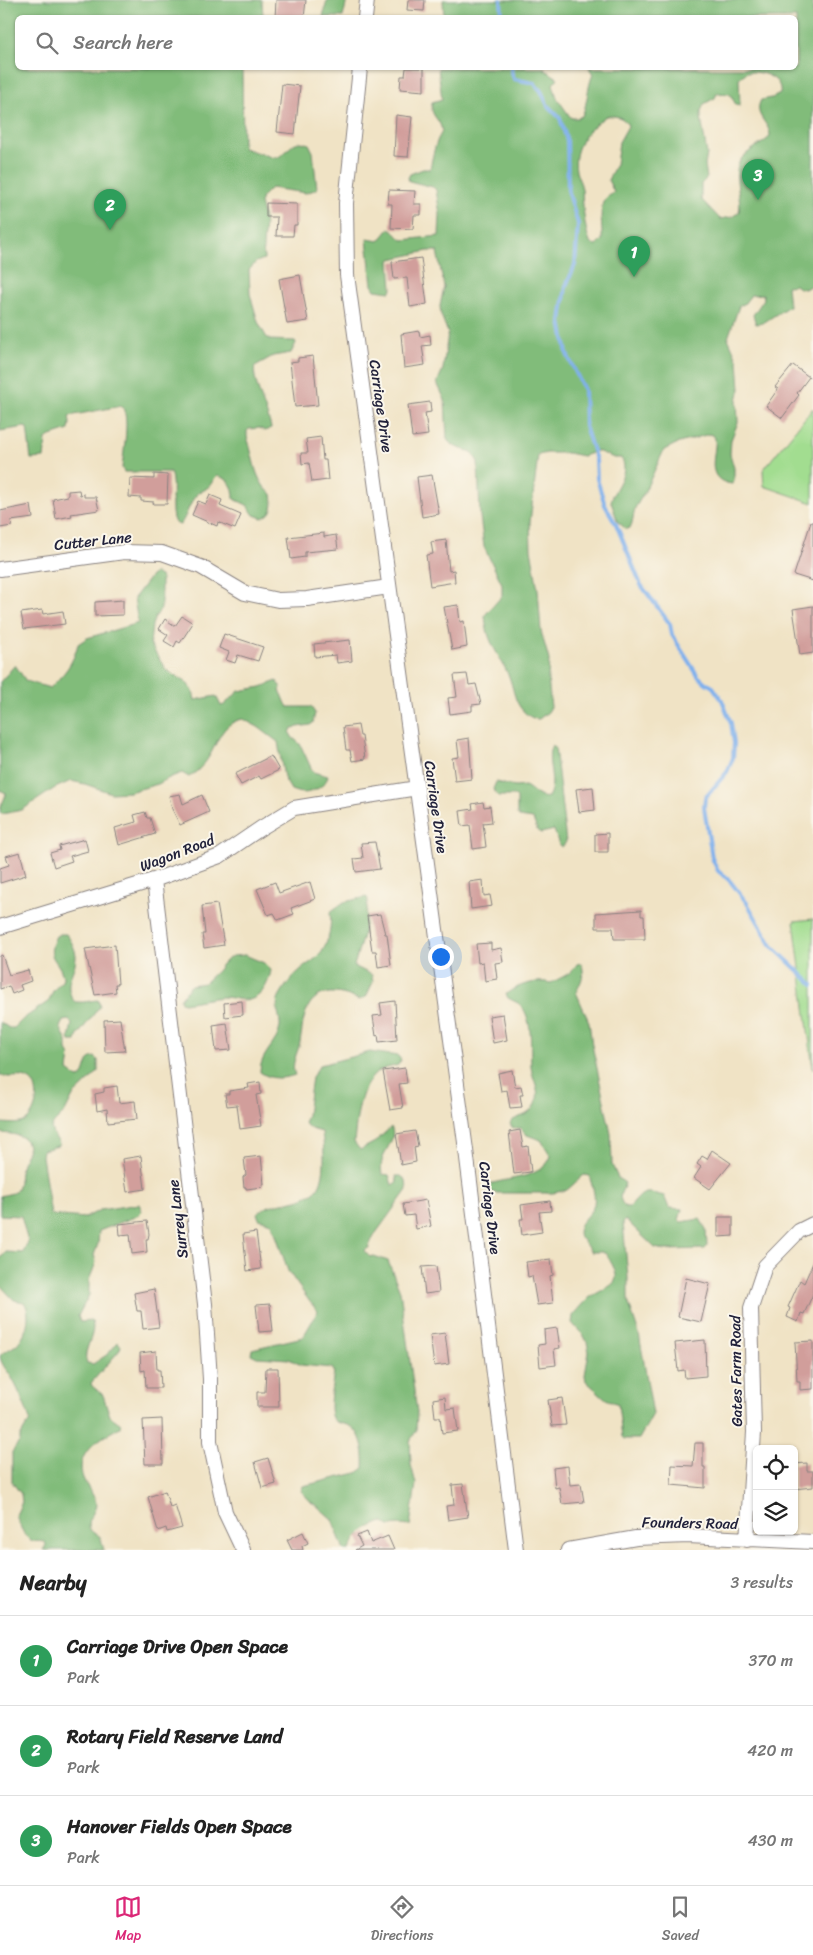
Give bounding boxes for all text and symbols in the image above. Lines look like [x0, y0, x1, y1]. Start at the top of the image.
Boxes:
search box [15, 15, 798, 70]
text: Search here [73, 26, 173, 59]
icon: search [33, 29, 61, 57]
pin: 3 [742, 159, 774, 200]
pin: 2 [94, 189, 126, 230]
pin: 1 [618, 236, 650, 277]
street label: Carriage Drive [362, 358, 400, 454]
street label: Cutter Lane [53, 524, 133, 558]
street label: Carriage Drive [417, 759, 455, 855]
street label: Wagon Road [136, 826, 219, 879]
your location [428, 944, 454, 970]
street label: Carriage Drive [471, 1160, 509, 1256]
street label: Surrey Lane [160, 1178, 196, 1260]
street label: Gates Farm Road [722, 1314, 750, 1427]
map controls [753, 1445, 798, 1535]
button: locate [753, 1445, 798, 1490]
button: layers [753, 1490, 798, 1535]
street label: Founders Road [642, 1509, 739, 1537]
text: Nearby [20, 1564, 86, 1602]
text: 3 results [730, 1568, 793, 1597]
text: Carriage Drive Open Space [67, 1630, 288, 1663]
text: 1 [33, 1646, 39, 1675]
text: 370 m [749, 1646, 793, 1675]
text: Park [67, 1663, 100, 1692]
text: Rotary Field Reserve Land [67, 1720, 282, 1753]
text: 2 [31, 1736, 41, 1765]
text: 420 m [747, 1736, 793, 1765]
text: Park [67, 1753, 100, 1782]
text: Hanover Fields Open Space [67, 1810, 292, 1843]
text: 3 [32, 1826, 40, 1855]
text: 430 m [748, 1826, 793, 1855]
text: Park [67, 1843, 100, 1872]
tab: Map [114, 1893, 142, 1948]
tab: Directions [371, 1893, 433, 1948]
tab: Saved [662, 1893, 699, 1948]

